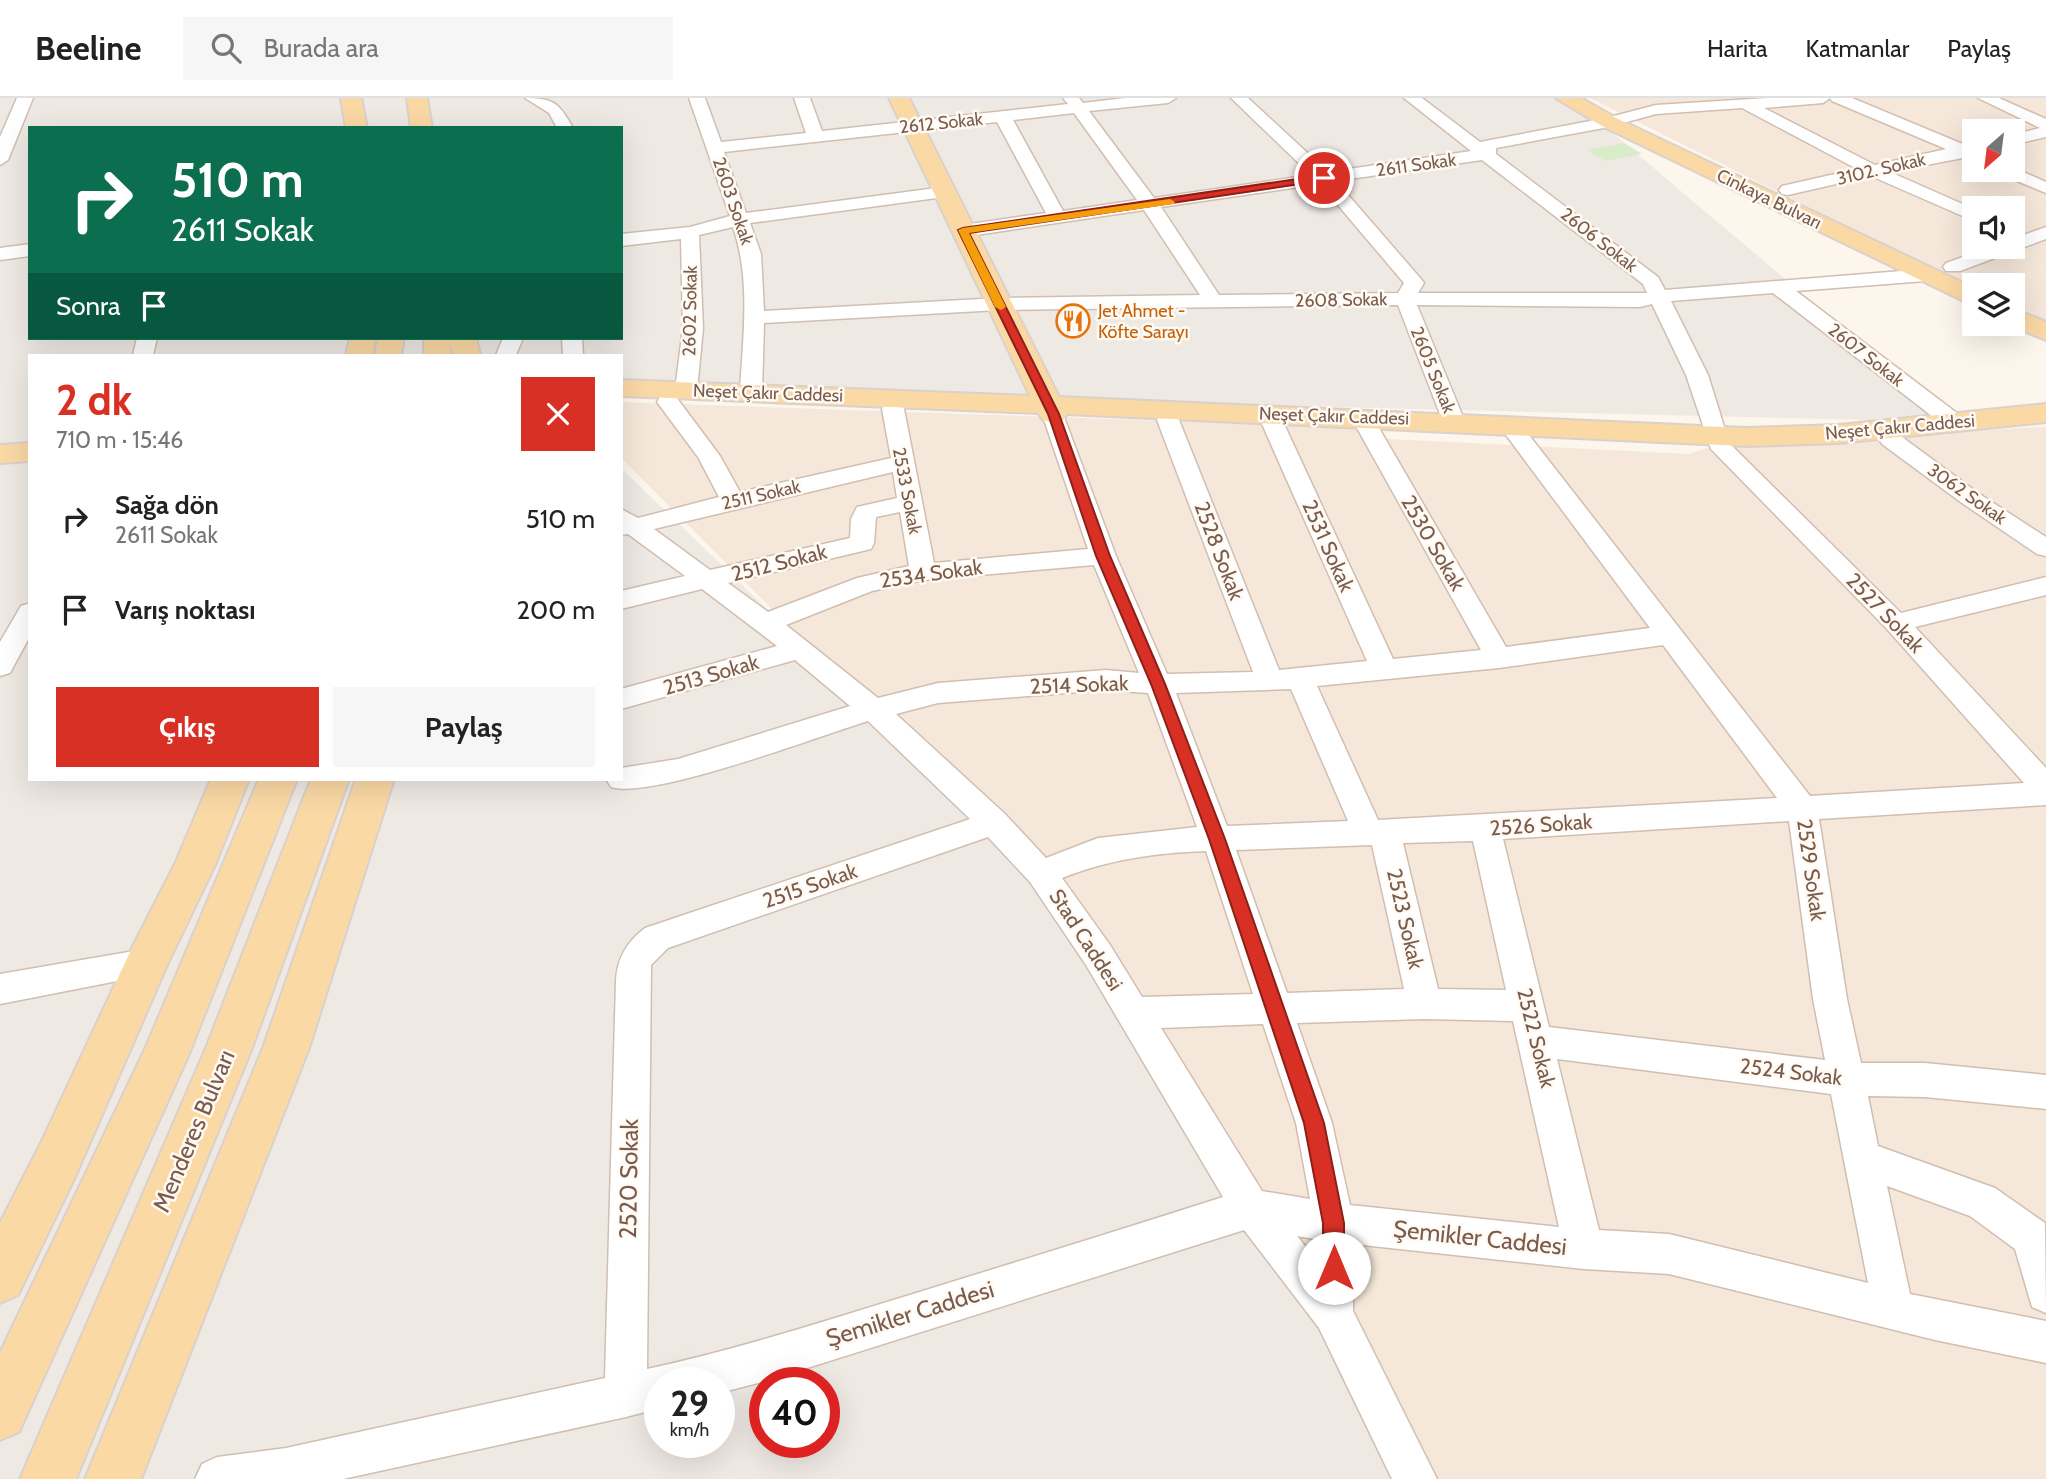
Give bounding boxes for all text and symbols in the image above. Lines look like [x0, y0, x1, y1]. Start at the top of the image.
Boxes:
search box [183, 17, 673, 80]
text: Beeline [35, 28, 141, 68]
icon: search [207, 29, 245, 67]
text: Burada ara [263, 32, 379, 64]
text: Harita [1707, 34, 1768, 63]
text: Katmanlar [1806, 34, 1909, 63]
text: Paylaş [1947, 34, 2011, 63]
street label: 2612 Sokak [898, 108, 985, 138]
north arrow [1962, 119, 2025, 182]
map controls [1962, 119, 2025, 336]
pin [1294, 148, 1354, 208]
street label: 2611 Sokak [1375, 148, 1458, 181]
street label: 3102. Sokak [1834, 148, 1928, 190]
text: 510 m [171, 150, 304, 209]
icon: right [56, 154, 147, 245]
street label: 2603 Sokak [708, 154, 759, 249]
icon: arrive [1305, 159, 1343, 197]
street label: Cinkaya Bulvarı [1713, 164, 1825, 234]
button: sound [1962, 196, 2025, 259]
street label: 2606 Sokak [1556, 203, 1643, 277]
text: 2611 Sokak [171, 210, 314, 249]
street label: 2602 Sokak [678, 264, 702, 357]
button: layers [1962, 273, 2025, 336]
icon: arrive [135, 287, 173, 325]
street label: 2608 Sokak [1295, 288, 1388, 312]
text: Sonra [56, 290, 121, 322]
place label: Jet Ahmet - Köfte Sarayı [1097, 300, 1189, 343]
restaurant icon: Jet Ahmet - Köfte Sarayı [1054, 302, 1092, 340]
street label: 2607 Sokak [1824, 319, 1909, 392]
street label: 2605 Sokak [1406, 324, 1461, 417]
text: 2 dk [56, 374, 132, 426]
button: close [521, 377, 595, 451]
street label: Neşet Çakır Caddesi [693, 379, 843, 407]
street label: Neşet Çakır Caddesi [1259, 402, 1409, 430]
street label: Neşet Çakır Caddesi [1824, 410, 1976, 444]
text: 710 m · 15:46 [56, 426, 183, 454]
street label: 2533 Sokak [888, 446, 926, 537]
street label: 3062 Sokak [1923, 459, 2011, 530]
street label: 2511 Sokak [720, 475, 803, 515]
text: Sağa dön [115, 489, 219, 521]
street label: 2530 Sokak [1396, 491, 1471, 595]
street label: 2531 Sokak [1297, 496, 1360, 596]
street label: 2528 Sokak [1189, 498, 1250, 604]
icon: right [56, 500, 94, 538]
text: 510 m [526, 503, 595, 535]
text: 2611 Sokak [115, 521, 218, 549]
street label: 2512 Sokak [729, 538, 830, 586]
street label: 2534 Sokak [878, 554, 984, 593]
street label: 2527 Sokak [1841, 568, 1930, 658]
icon: arrive [56, 591, 94, 629]
text: Varış noktası [115, 594, 256, 626]
text: 200 m [516, 594, 595, 626]
street label: 2513 Sokak [660, 649, 762, 700]
street label: 2514 Sokak [1029, 670, 1129, 699]
button: Çıkış [56, 687, 319, 767]
button: Paylaş [333, 687, 595, 767]
street label: 2526 Sokak [1489, 808, 1594, 841]
street label: 2529 Sokak [1792, 817, 1831, 923]
street label: 2515 Sokak [759, 858, 861, 913]
street label: 2523 Sokak [1382, 866, 1429, 972]
street label: Stad Caddesi [1044, 884, 1128, 995]
street label: 2522 Sokak [1512, 986, 1561, 1091]
street label: Menderes Bulvarı [146, 1045, 241, 1216]
street label: 2524 Sokak [1738, 1053, 1844, 1090]
street label: 2520 Sokak [613, 1118, 644, 1239]
street label: Şemikler Caddesi [1392, 1214, 1568, 1261]
position arrow [1297, 1231, 1371, 1305]
street label: Şemikler Caddesi [822, 1274, 997, 1353]
speed limit sign: 40 [749, 1367, 840, 1458]
text: 29 [670, 1382, 709, 1425]
text: km/h [670, 1419, 709, 1441]

